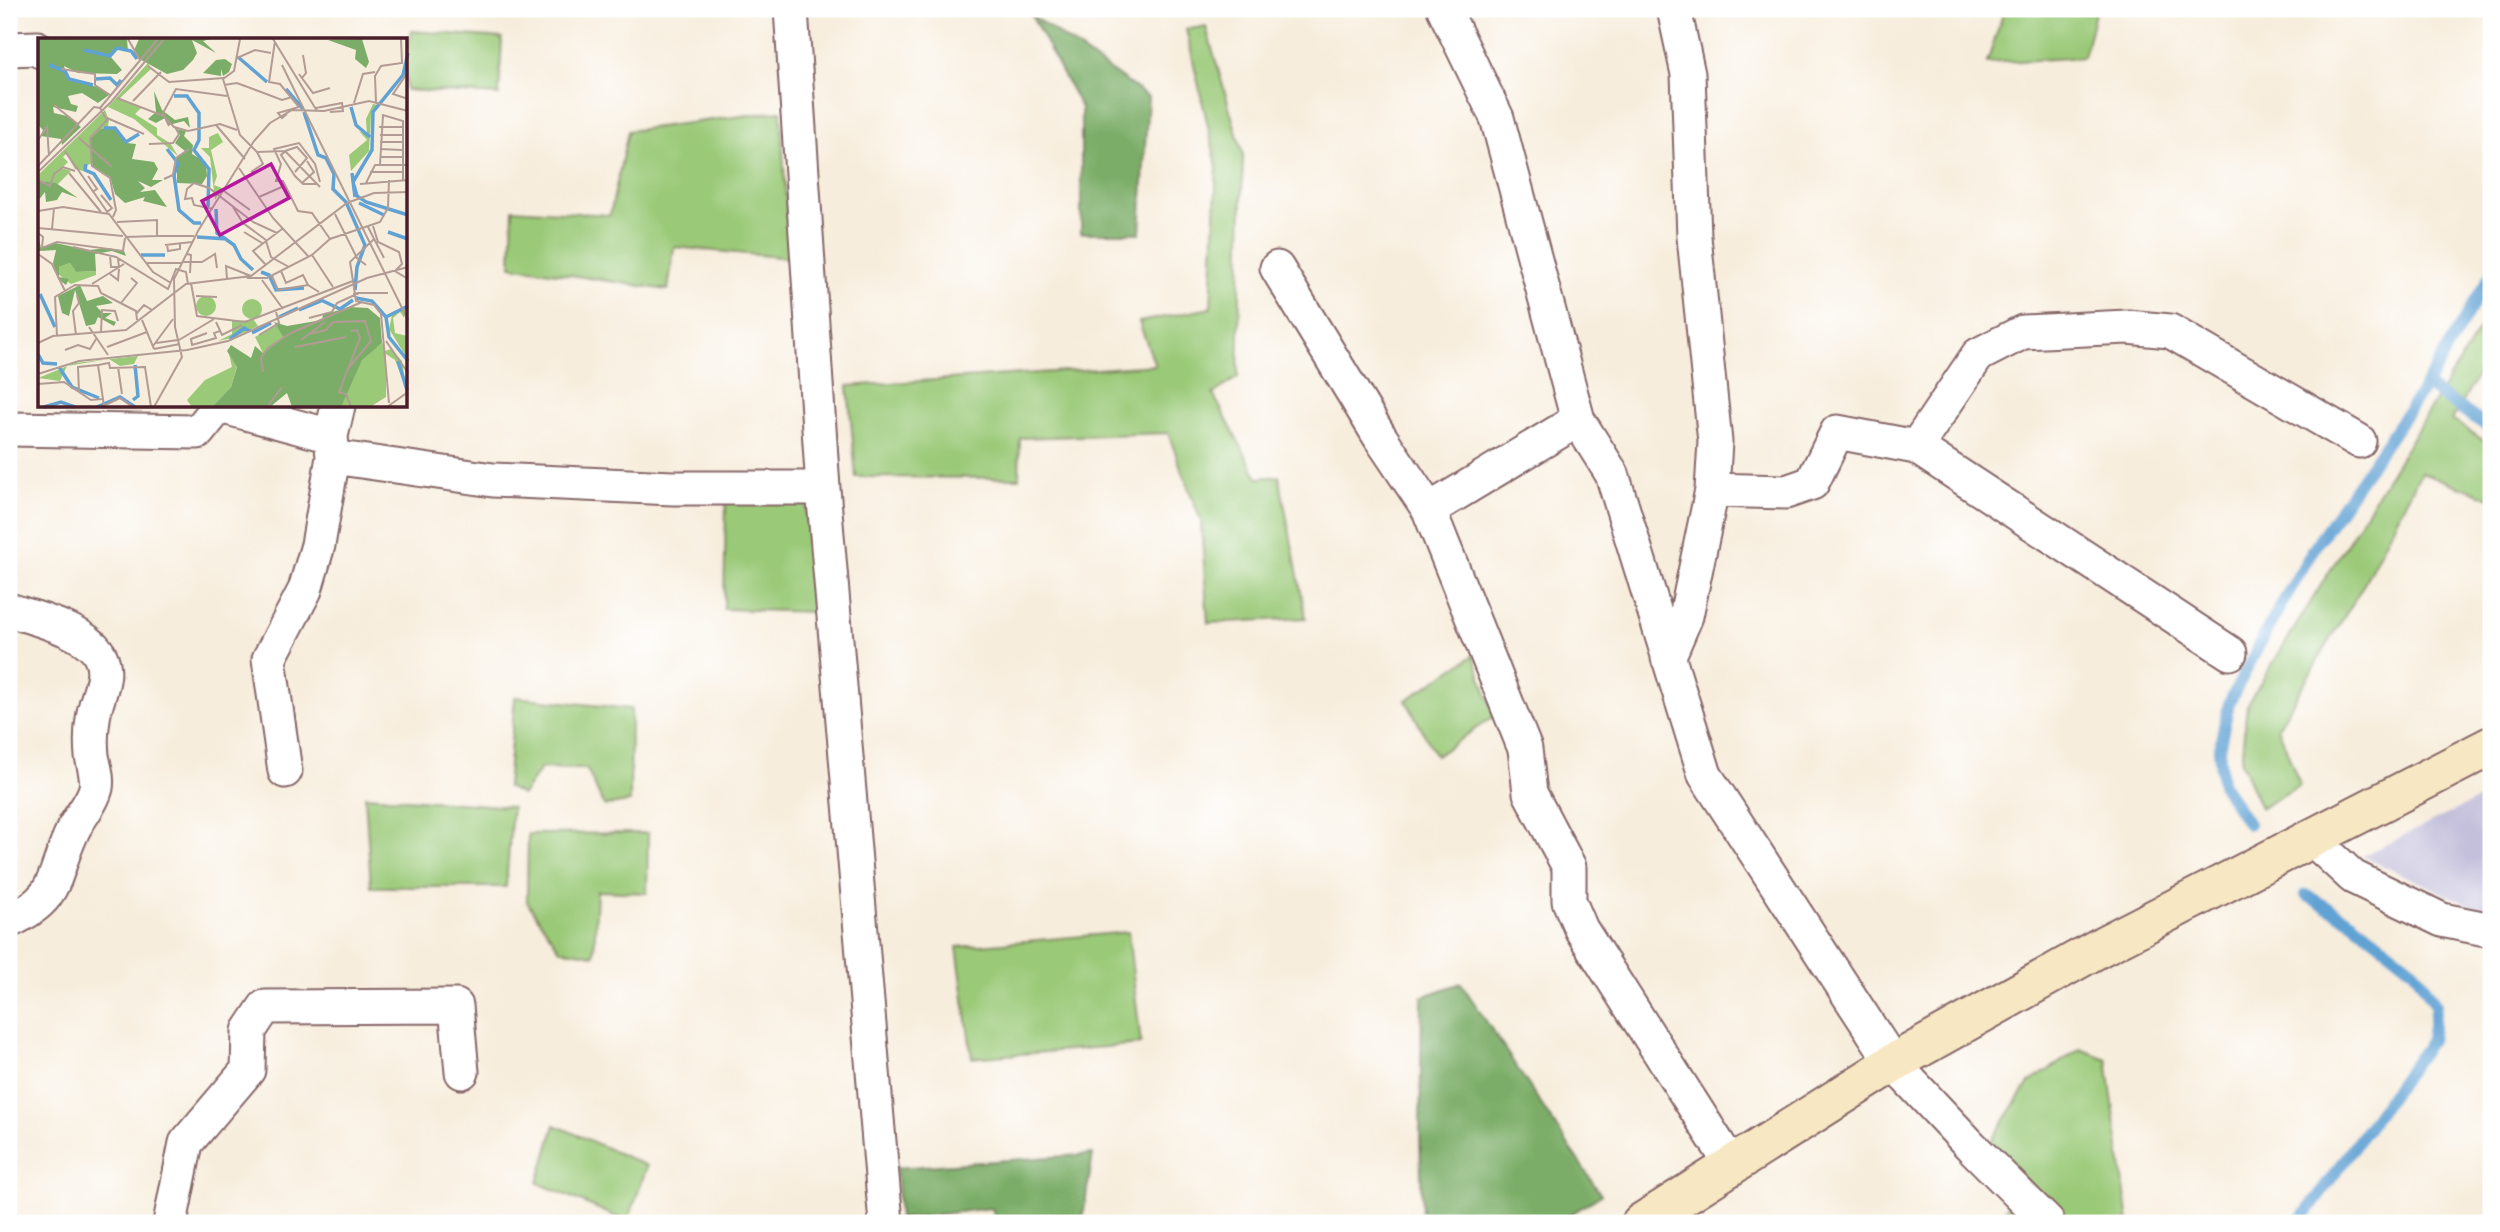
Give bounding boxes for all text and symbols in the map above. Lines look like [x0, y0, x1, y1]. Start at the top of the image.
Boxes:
inset map [38, 38, 408, 408]

